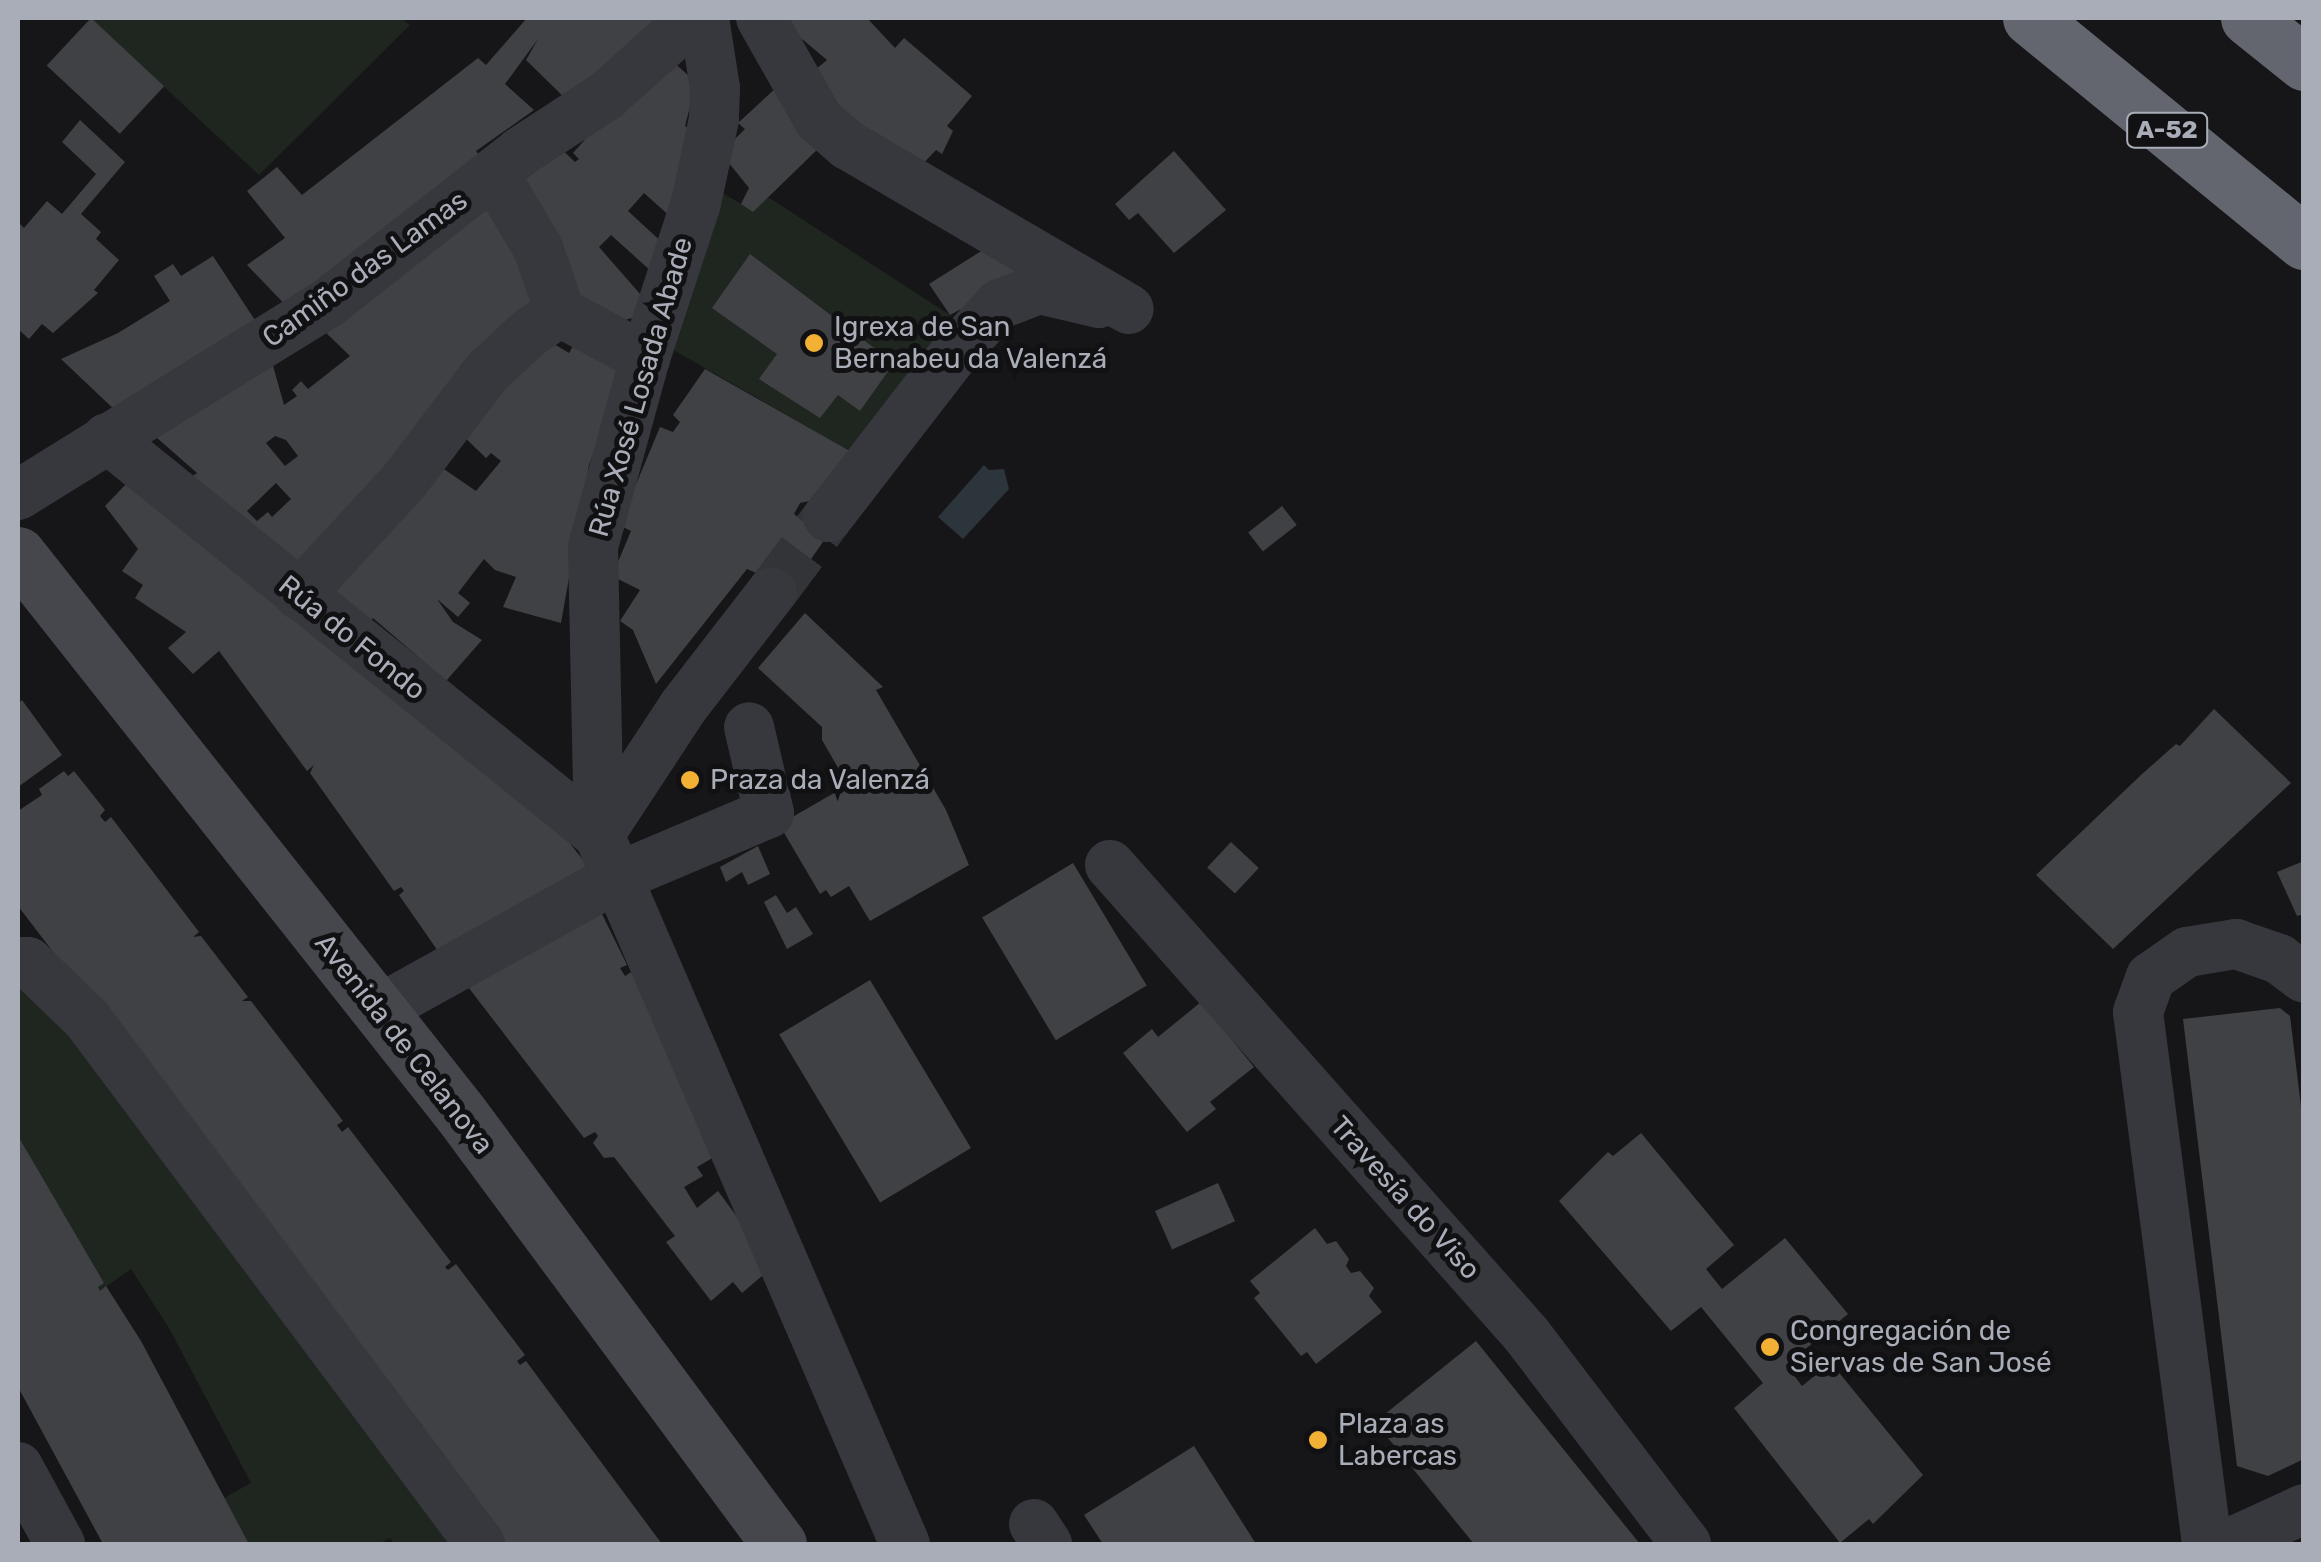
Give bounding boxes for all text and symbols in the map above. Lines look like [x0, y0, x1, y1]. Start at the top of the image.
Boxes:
road number: A-52 [2124, 110, 2210, 150]
street label: Camiño das Lamas [256, 183, 474, 355]
street label: Rúa Xosé Losada Abade [582, 233, 700, 541]
place label: Igrexa de San Bernabeu da Valenzá [834, 310, 1108, 376]
marker: Igrexa de San Bernabeu da Valenzá [803, 332, 825, 354]
street label: Rúa do Fondo [272, 569, 432, 707]
place label: Praza da Valenzá [710, 763, 931, 797]
marker: Praza da Valenzá [679, 769, 701, 791]
street label: Avenida de Celanova [308, 927, 500, 1161]
street label: Travesía do Viso [1323, 1109, 1487, 1287]
place label: Congregación de Siervas de San José [1790, 1314, 2052, 1380]
marker: Congregación de Siervas de San José [1759, 1336, 1781, 1358]
place label: Plaza as Labercas [1338, 1407, 1457, 1473]
marker: Plaza as Labercas [1307, 1429, 1329, 1451]

